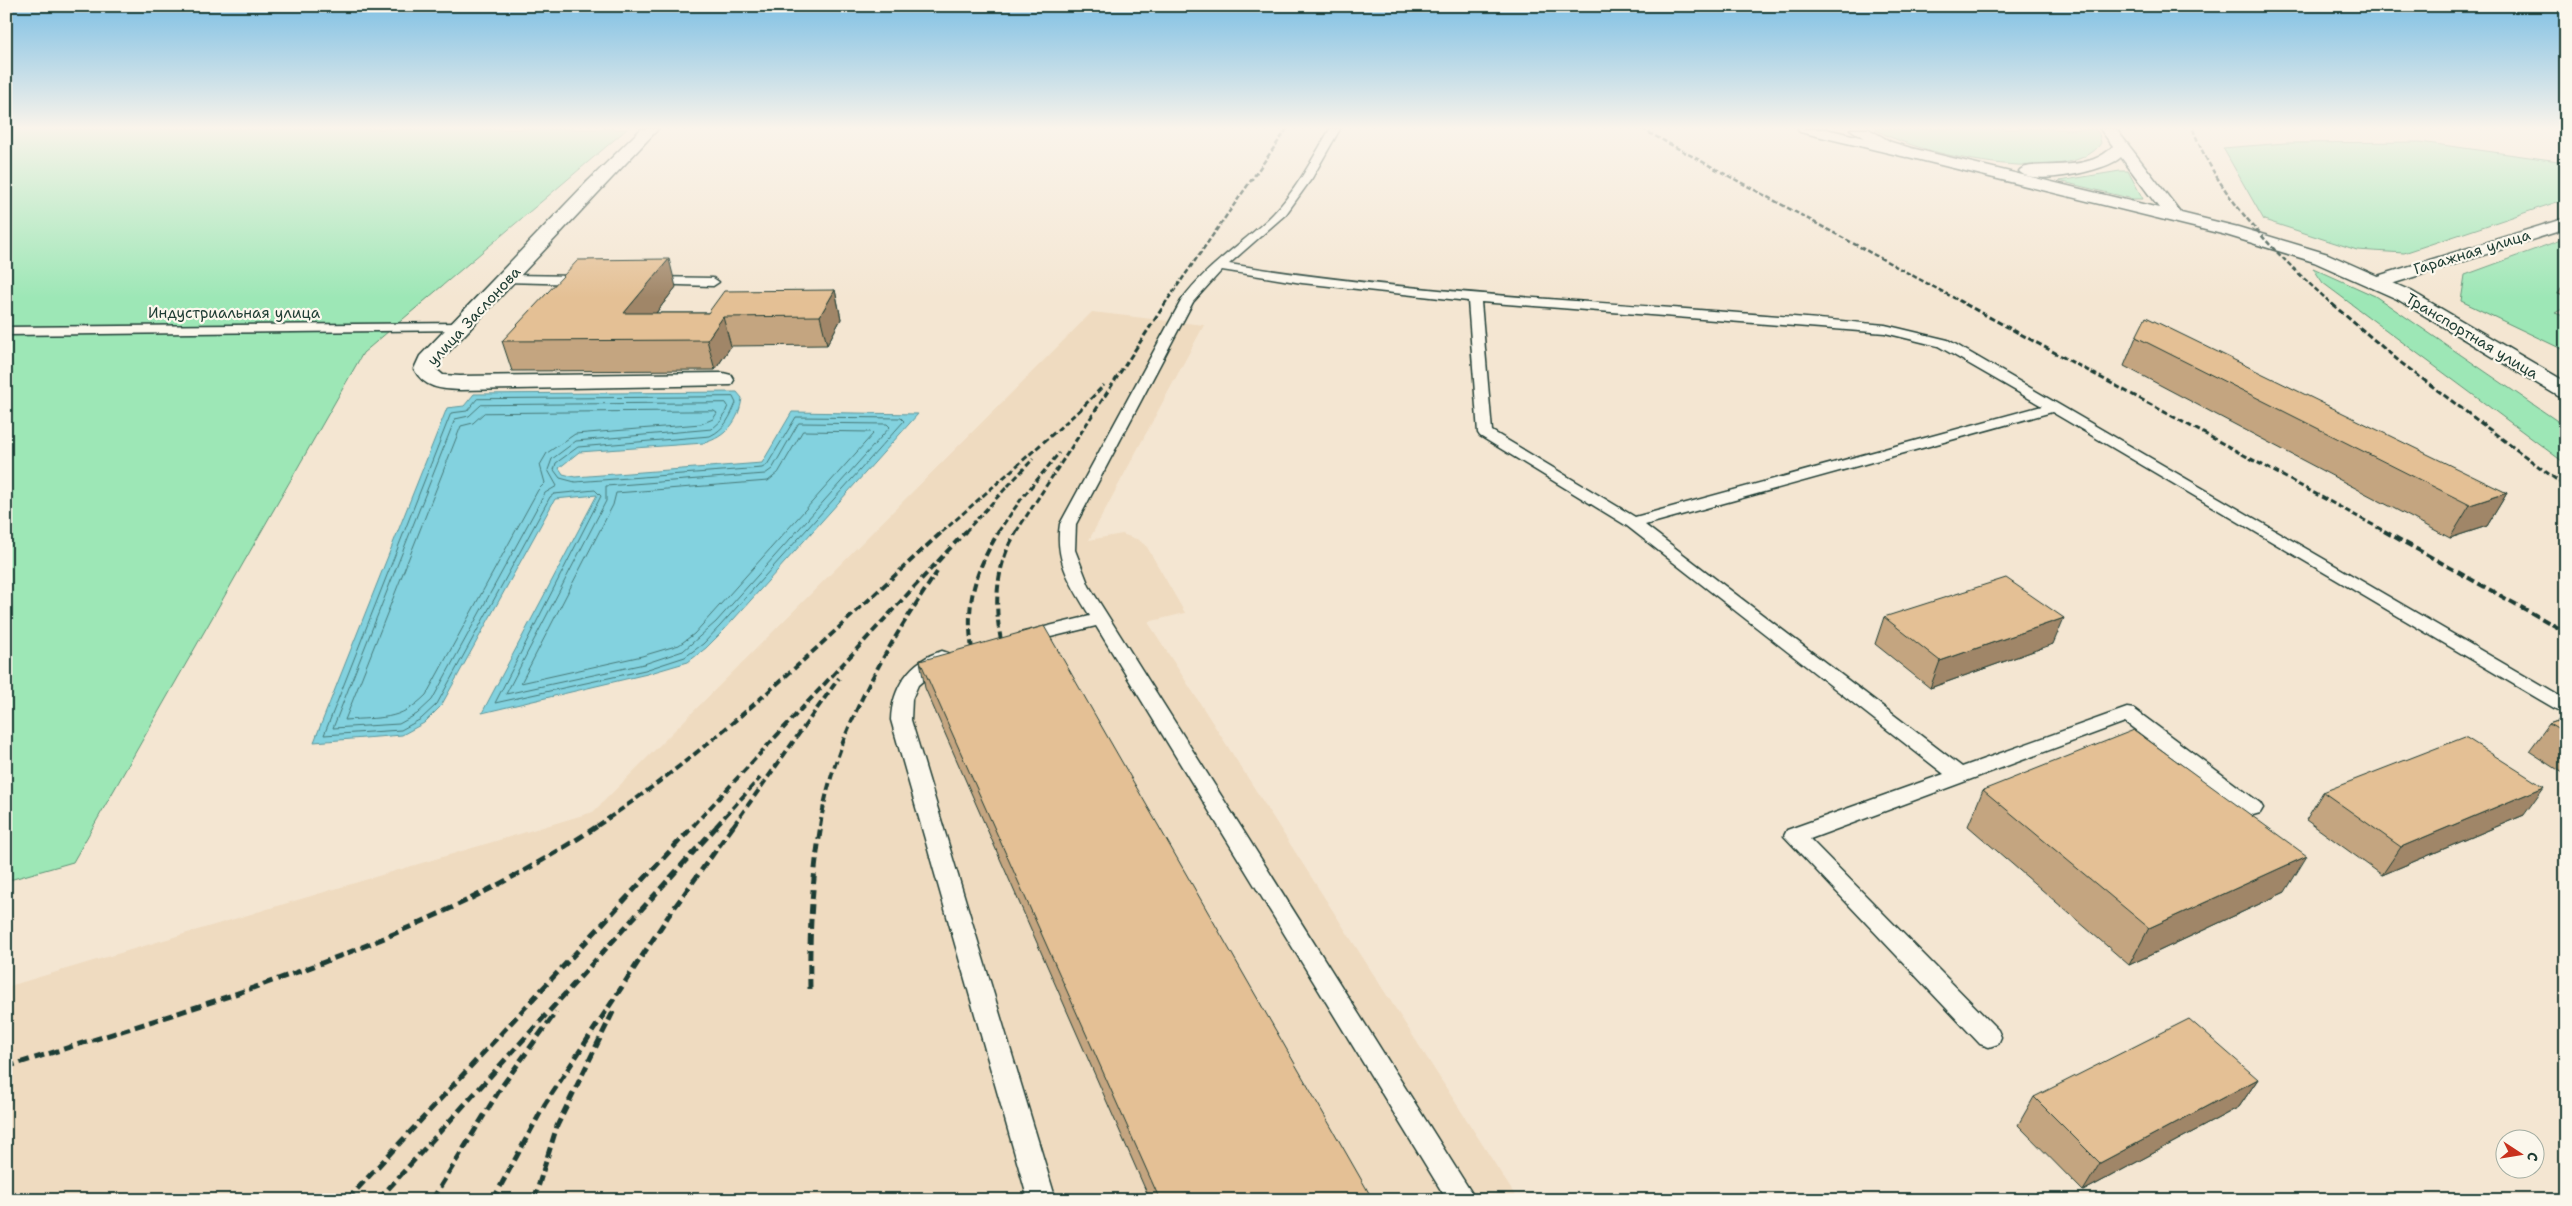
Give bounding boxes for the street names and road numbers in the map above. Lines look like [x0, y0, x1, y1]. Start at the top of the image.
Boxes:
street label: Гаражная улица [2411, 225, 2533, 279]
street label: улица Заслонова [423, 262, 526, 370]
street label: Транспортная улица [2402, 288, 2543, 384]
street label: Индустриальная улица [148, 303, 321, 323]

